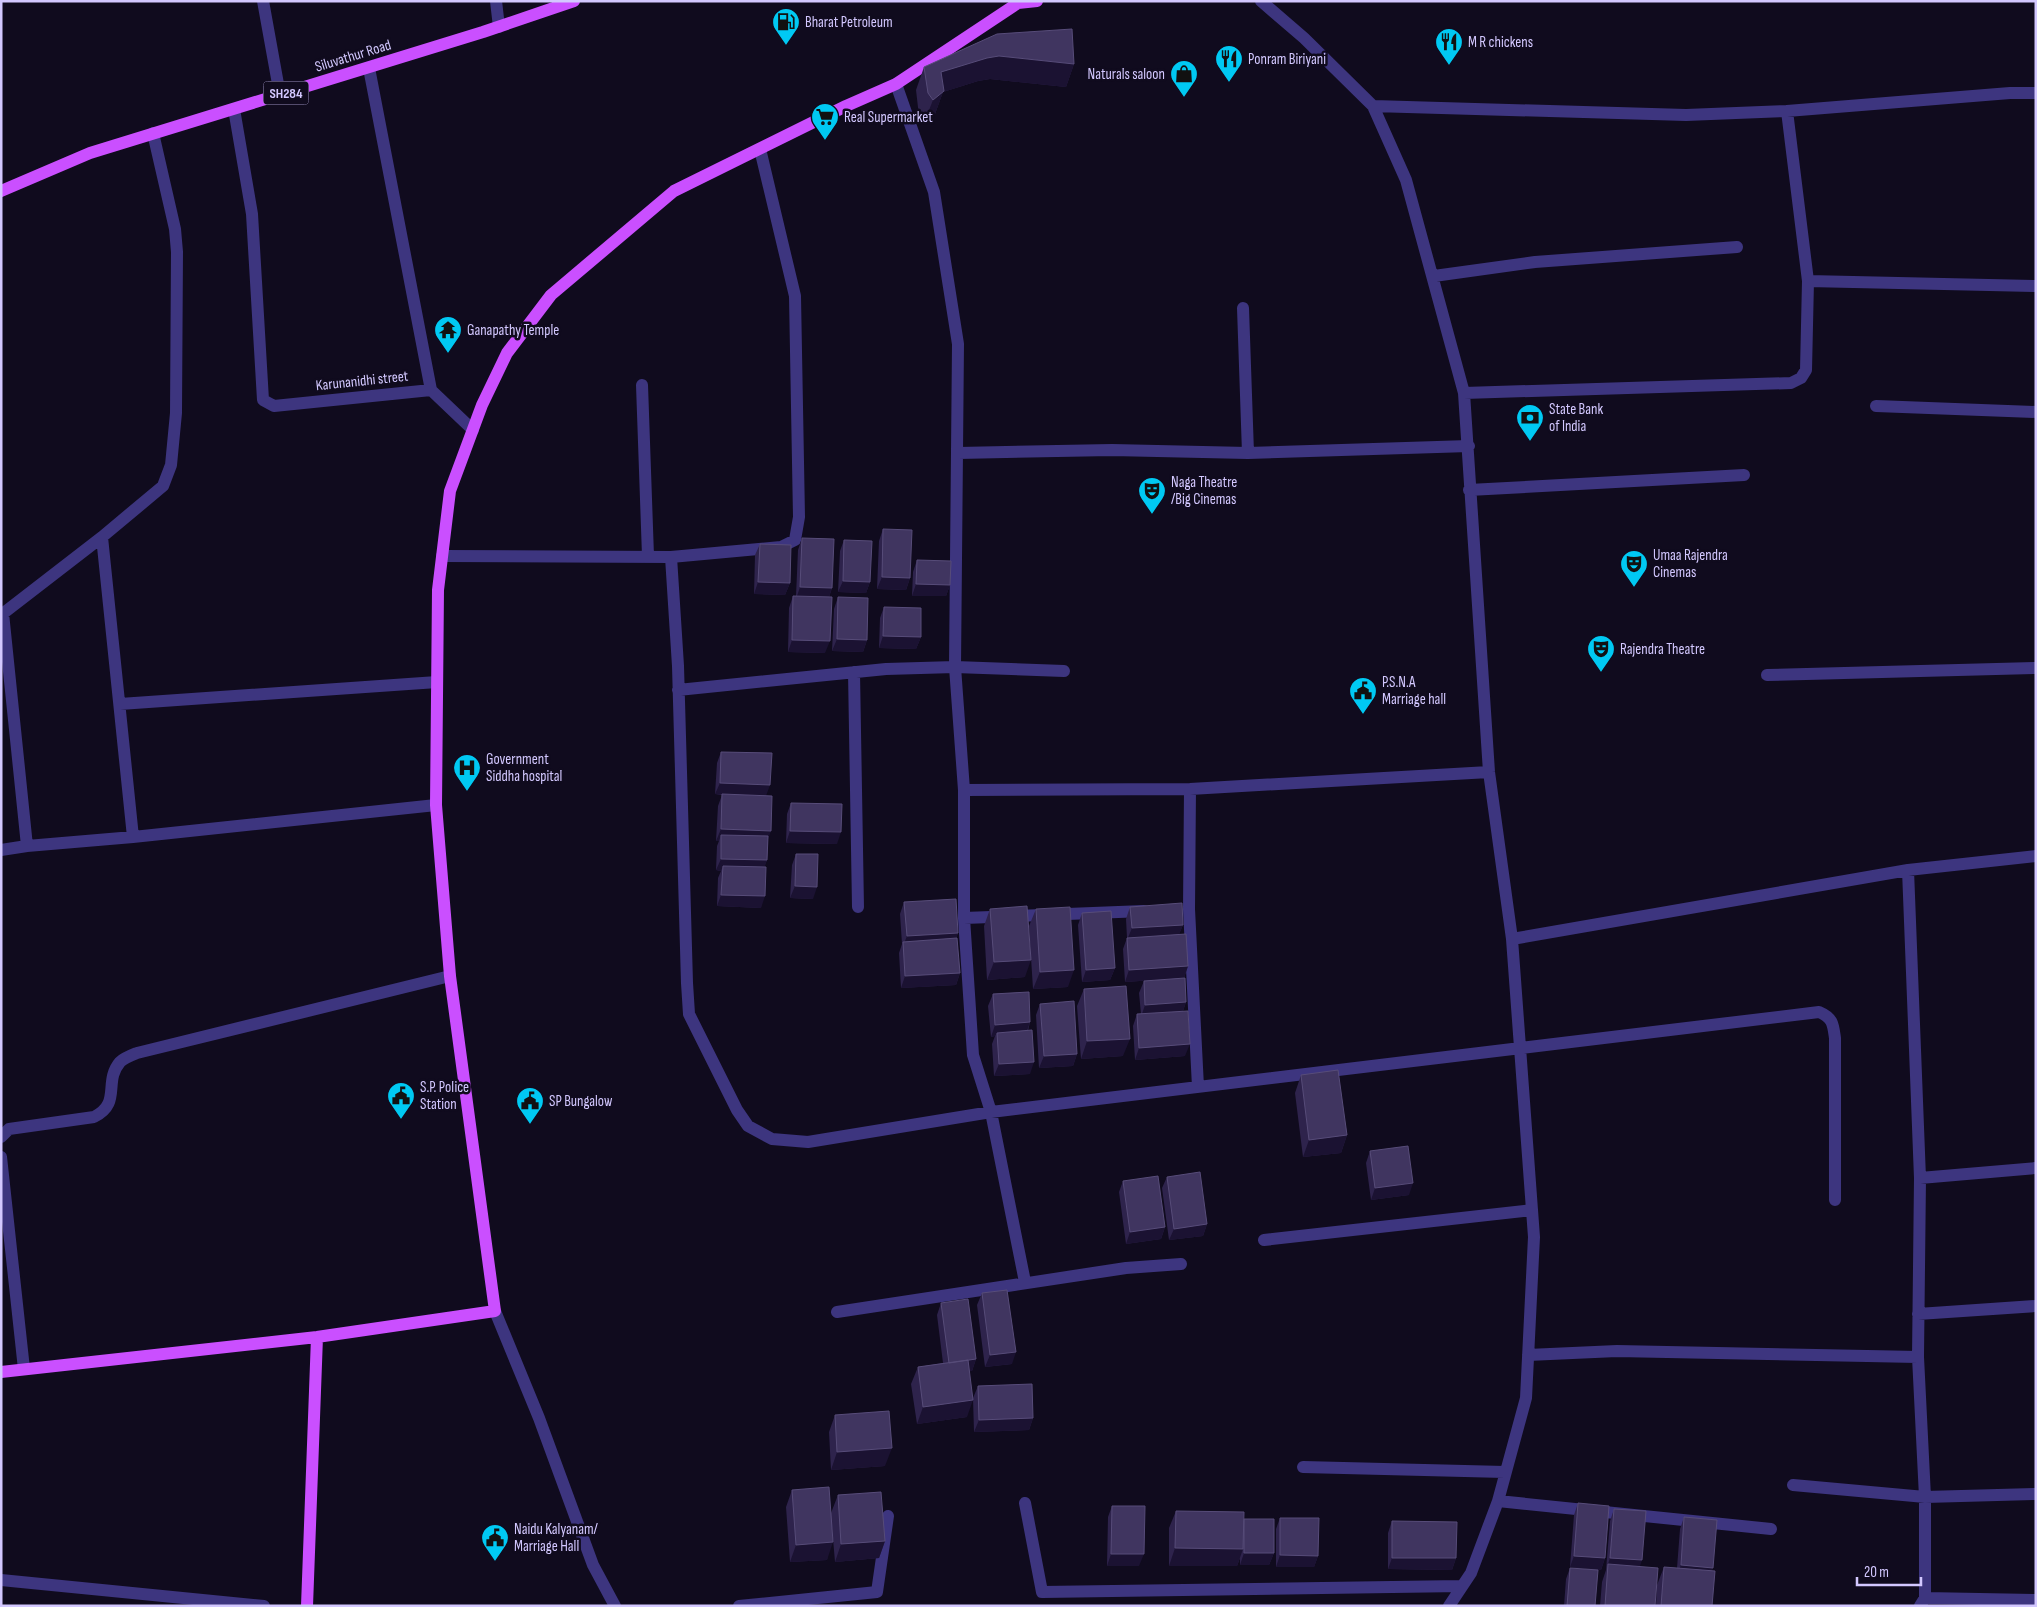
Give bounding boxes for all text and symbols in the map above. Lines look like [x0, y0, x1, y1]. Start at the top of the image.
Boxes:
fuel station icon: Bharat Petroleum [771, 7, 801, 46]
place label: Bharat Petroleum [805, 13, 893, 32]
restaurant icon: M R chickens [1434, 27, 1464, 66]
place label: M R chickens [1468, 33, 1533, 52]
street label: Siluvathur Road [313, 35, 393, 77]
restaurant icon: Ponram Biriyani [1214, 44, 1244, 83]
place label: Ponram Biriyani [1248, 50, 1326, 69]
shop icon: Naturals saloon [1169, 59, 1199, 98]
place label: Naturals saloon [1088, 65, 1165, 84]
road number: SH284 [264, 82, 308, 105]
supermarket icon: Real Supermarket [810, 102, 840, 141]
place label: Real Supermarket [844, 108, 933, 127]
temple icon: Ganapathy Temple [433, 315, 463, 354]
place label: Ganapathy Temple [467, 321, 559, 340]
street label: Karunanidhi street [315, 367, 410, 395]
place label: State Bank of India [1549, 400, 1603, 436]
bank icon: State Bank of India [1515, 403, 1545, 442]
place label: Naga Theatre /Big Cinemas [1171, 473, 1237, 509]
theatre icon: Naga Theatre /Big Cinemas [1137, 476, 1167, 515]
place label: Umaa Rajendra Cinemas [1653, 546, 1728, 582]
theatre icon: Umaa Rajendra Cinemas [1619, 549, 1649, 588]
theatre icon: Rajendra Theatre [1586, 634, 1616, 673]
place label: Rajendra Theatre [1620, 640, 1705, 659]
place label: P.S.N.A Marriage hall [1382, 673, 1446, 709]
public building icon: P.S.N.A Marriage hall [1348, 676, 1378, 715]
place label: Government Siddha hospital [486, 750, 562, 786]
hospital icon: Government Siddha hospital [452, 753, 482, 792]
place label: S.P. Police Station [420, 1078, 469, 1114]
public building icon: S.P. Police Station [386, 1081, 416, 1120]
public building icon: SP Bungalow [515, 1086, 545, 1125]
place label: SP Bungalow [549, 1092, 613, 1111]
place label: Naidu Kalyanam/ Marriage Hall [514, 1520, 599, 1556]
public building icon: Naidu Kalyanam/ Marriage Hall [480, 1523, 510, 1562]
scale bar [1857, 1554, 1921, 1586]
text: 20 m [1864, 1563, 1889, 1582]

